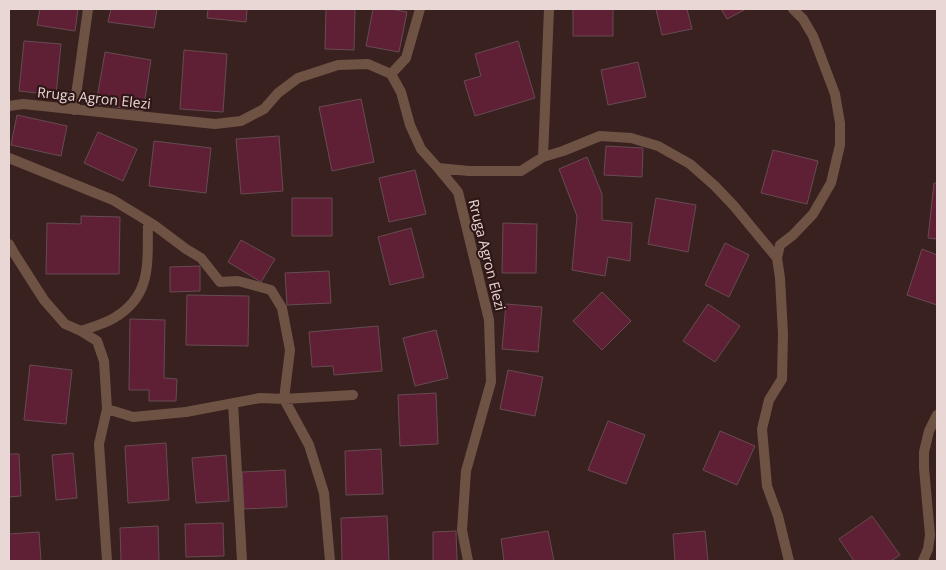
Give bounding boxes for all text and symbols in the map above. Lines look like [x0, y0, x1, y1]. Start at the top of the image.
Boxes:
street label: Rruga Agron Elezi [36, 82, 152, 113]
street label: Rruga Agron Elezi [464, 197, 511, 313]

